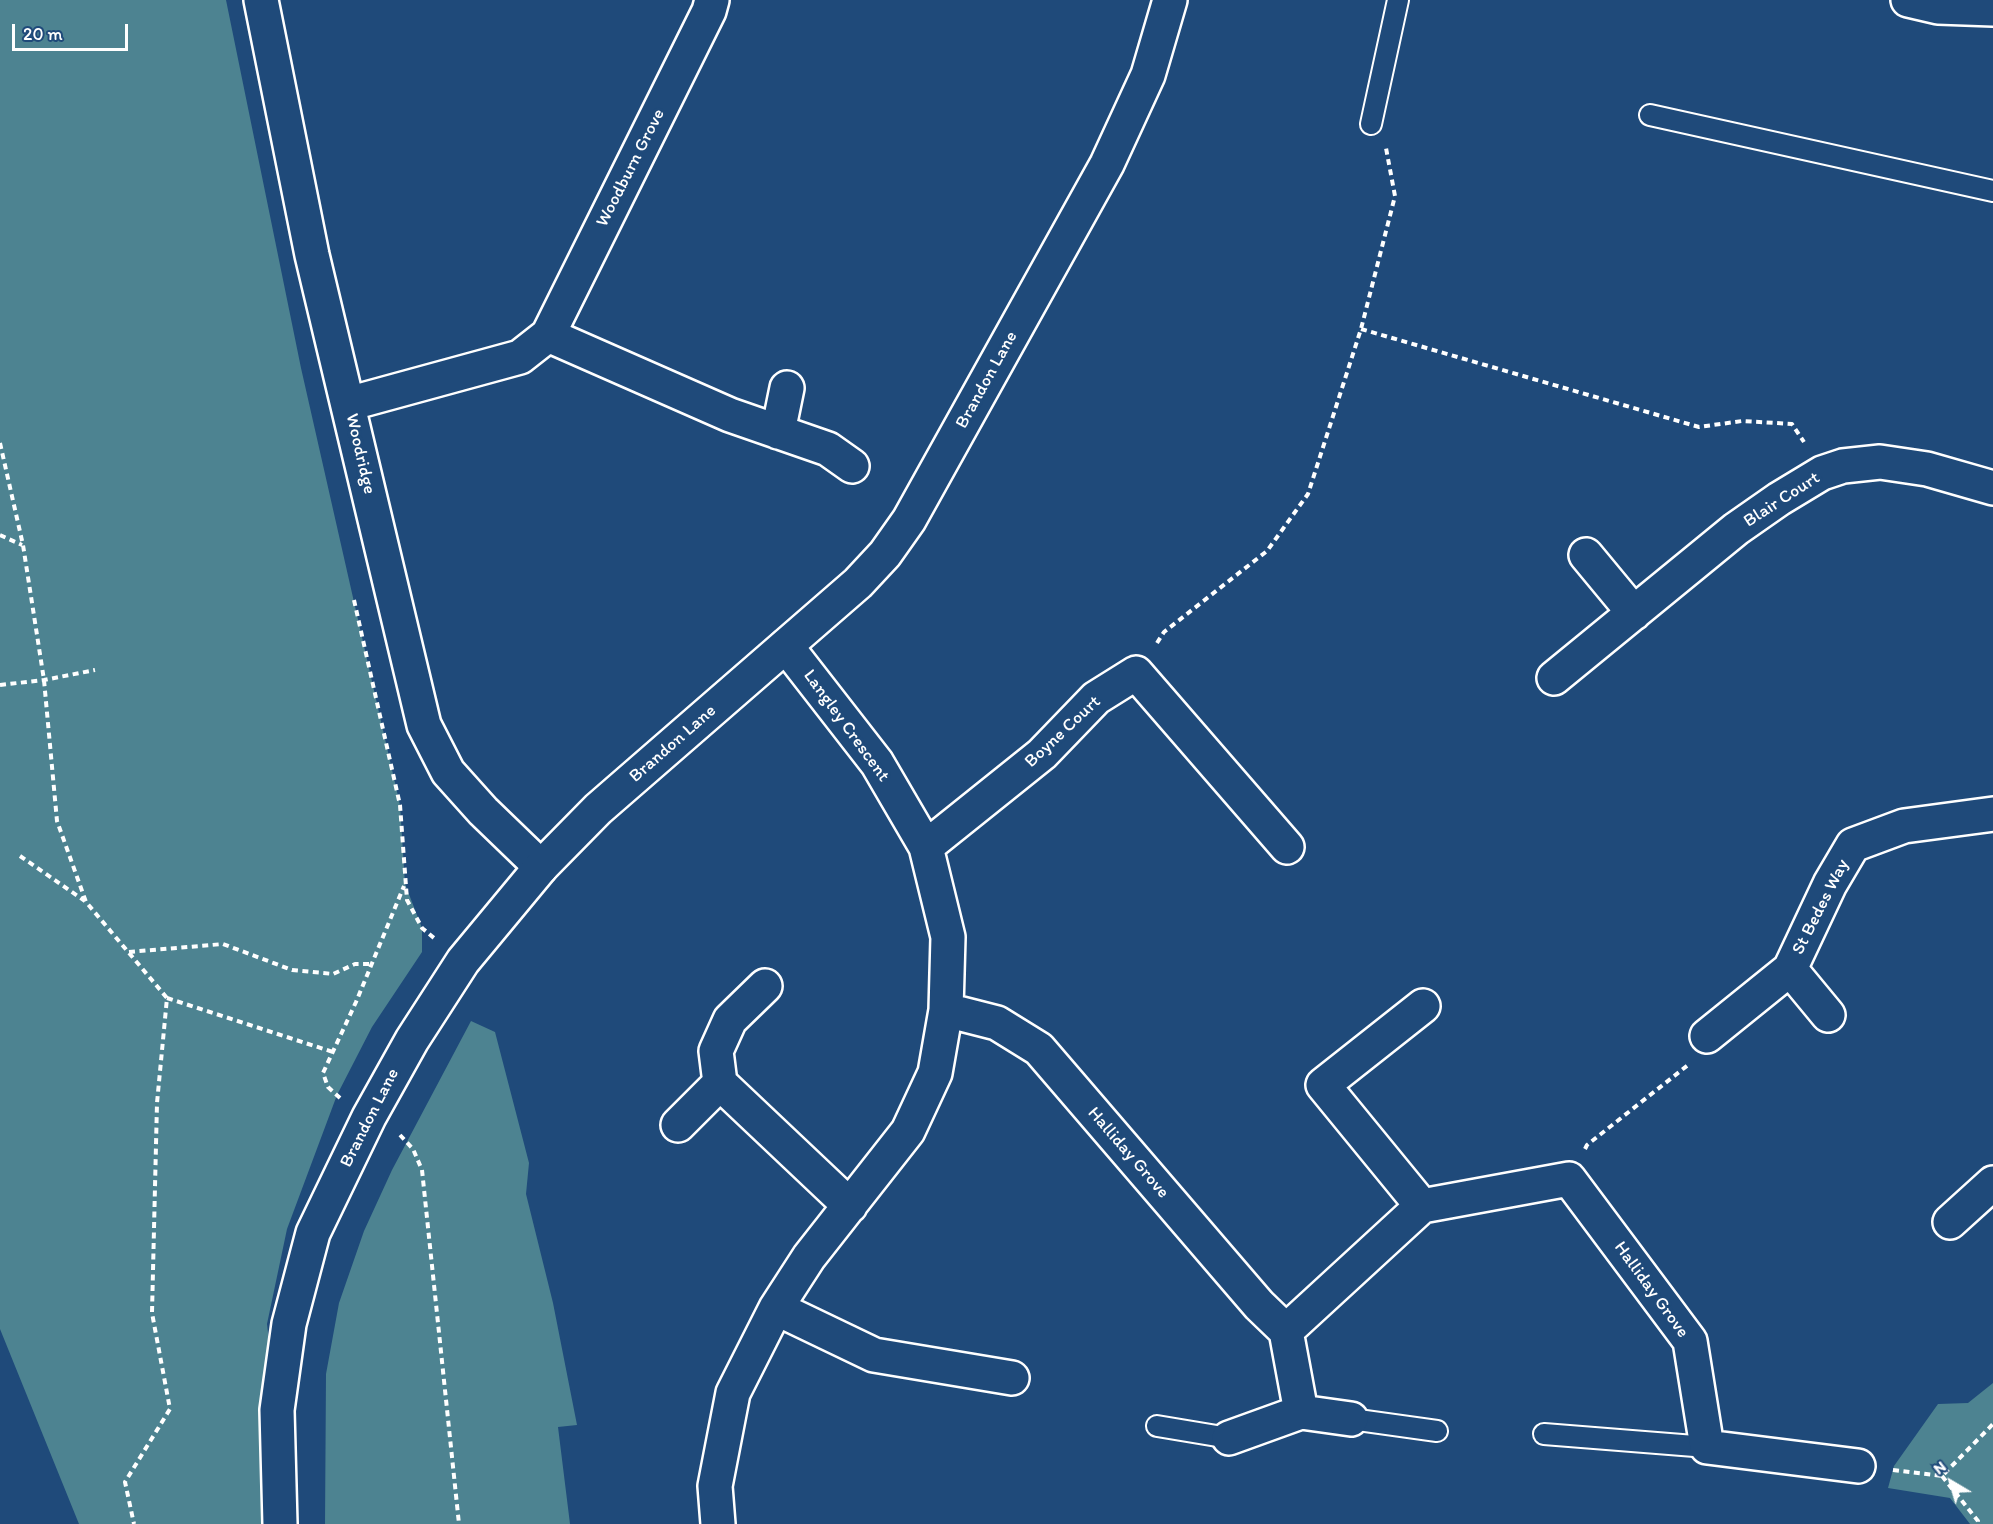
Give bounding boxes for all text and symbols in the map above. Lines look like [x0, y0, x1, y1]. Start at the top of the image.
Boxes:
scale bar [15, 12, 130, 50]
text: 20 m [23, 23, 63, 45]
street label: Woodburn Grove [592, 105, 670, 231]
street label: Brandon Lane [951, 327, 1023, 433]
street label: Woodridge [340, 412, 380, 496]
street label: Blair Court [1740, 468, 1824, 532]
street label: Langley Crescent [798, 666, 894, 786]
street label: Boyne Court [1021, 691, 1105, 773]
street label: Brandon Lane [625, 700, 721, 788]
street label: St Bedes Way [1788, 856, 1854, 958]
street label: Brandon Lane [336, 1065, 404, 1171]
street label: Halliday Grove [1082, 1103, 1174, 1203]
street label: Halliday Grove [1609, 1238, 1693, 1342]
north arrow [1921, 1452, 1981, 1512]
text: N [1930, 1457, 1950, 1478]

